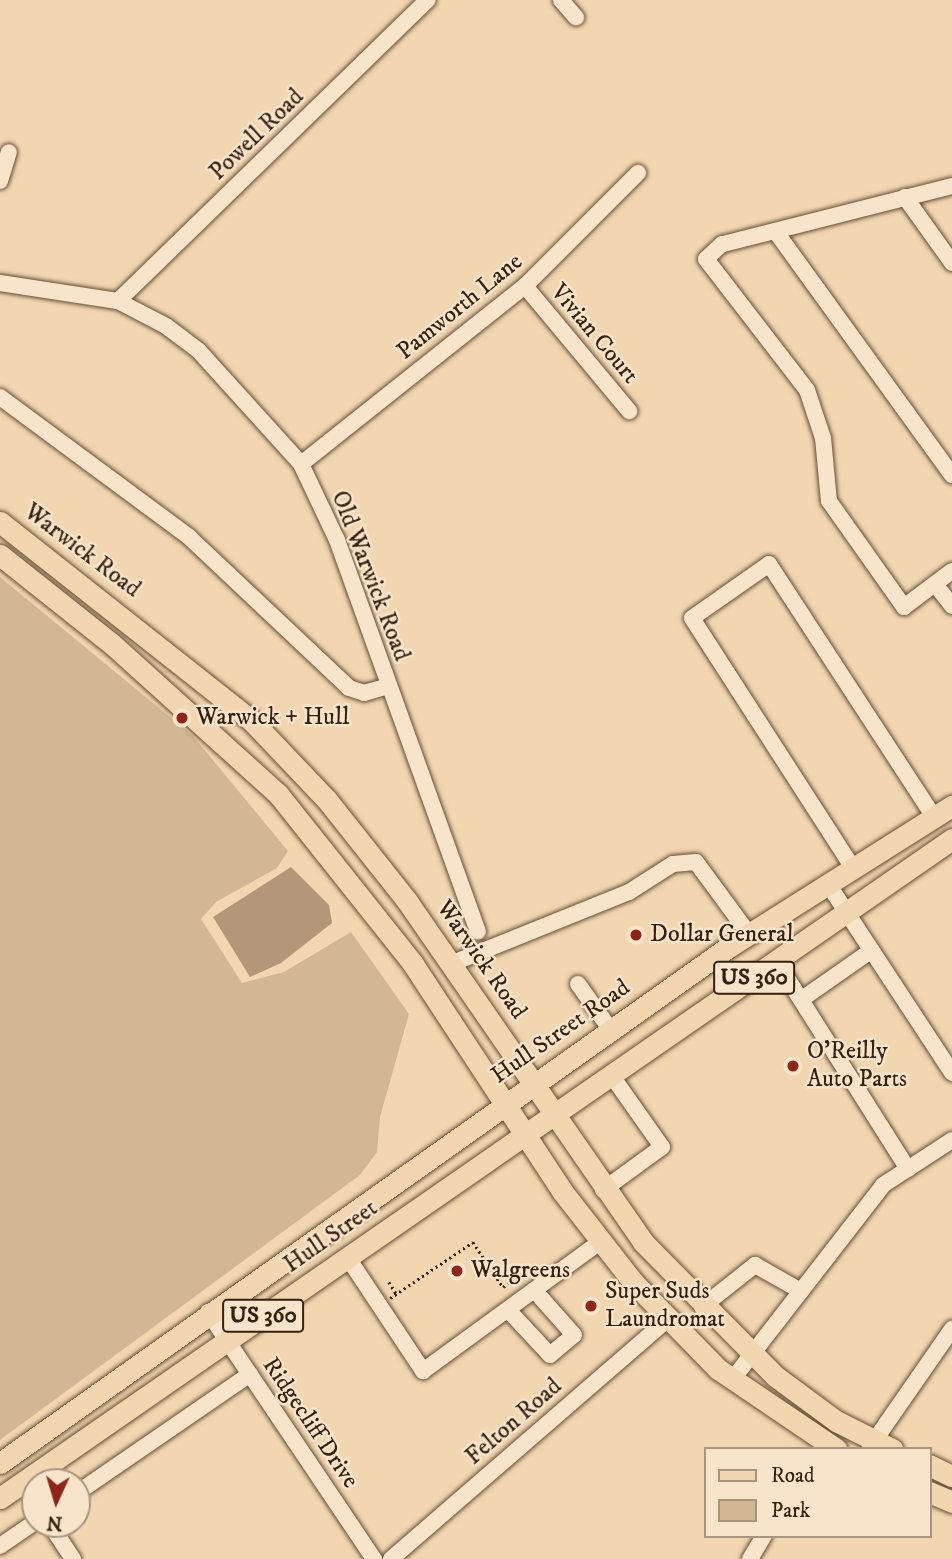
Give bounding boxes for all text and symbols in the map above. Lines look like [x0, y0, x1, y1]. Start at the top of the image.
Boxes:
street label: Powell Road [204, 83, 310, 187]
street label: Pamworth Lane [391, 248, 529, 366]
street label: Vivian Court [544, 278, 644, 390]
street label: Old Warwick Road [324, 487, 416, 665]
street label: Warwick Road [18, 498, 146, 604]
place label: Warwick + Hull [196, 704, 349, 732]
marker: Warwick + Hull [174, 710, 190, 726]
street label: Warwick Road [429, 895, 533, 1025]
place label: Dollar General [650, 921, 794, 949]
marker: Dollar General [628, 927, 644, 943]
road number: US 360 [712, 959, 796, 998]
street label: Hull Street Road [486, 974, 636, 1090]
place label: O'Reilly Auto Parts [807, 1038, 907, 1094]
marker: O'Reilly Auto Parts [785, 1058, 801, 1074]
street label: Hull Street [279, 1194, 383, 1280]
place label: Walgreens [471, 1257, 570, 1285]
marker: Walgreens [449, 1263, 465, 1279]
place label: Super Suds Laundromat [605, 1278, 725, 1334]
road number: US 360 [221, 1296, 305, 1336]
marker: Super Suds Laundromat [583, 1298, 599, 1314]
street label: Ridgecliff Drive [256, 1352, 364, 1494]
street label: Felton Road [460, 1372, 568, 1472]
legend [704, 1447, 931, 1538]
text: Road [771, 1463, 815, 1489]
north arrow [21, 1468, 91, 1538]
text: Park [771, 1498, 810, 1524]
text: N [46, 1510, 63, 1534]

